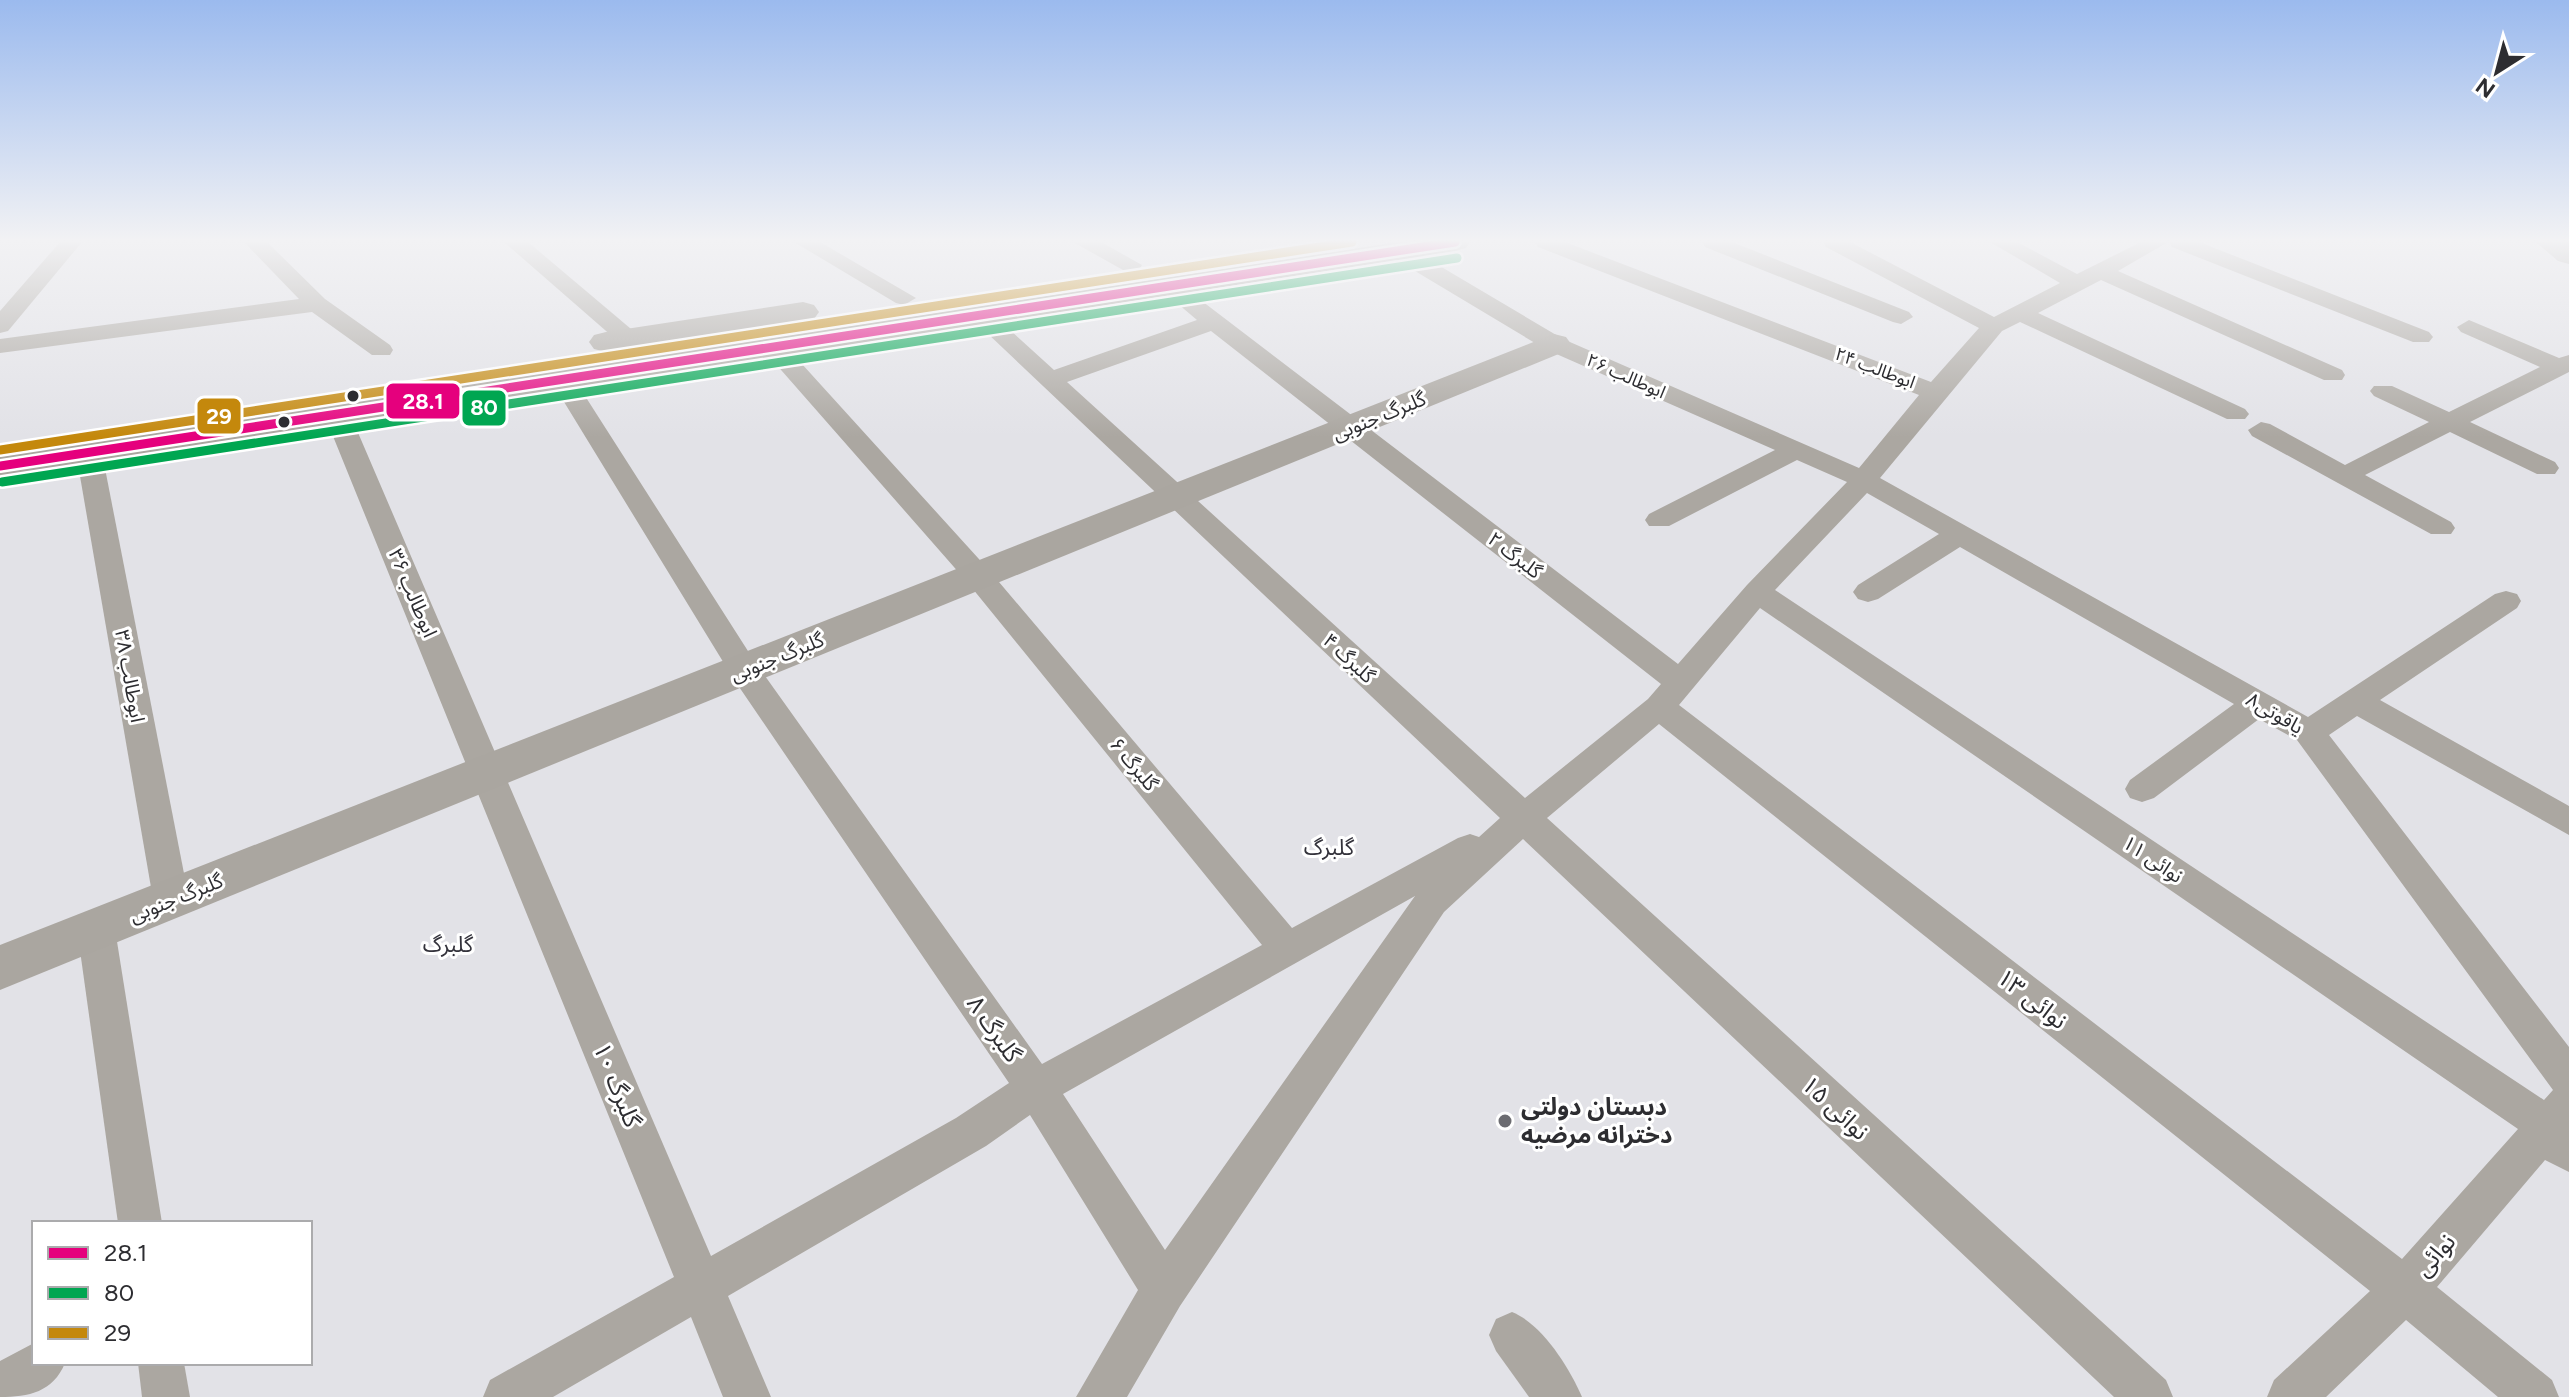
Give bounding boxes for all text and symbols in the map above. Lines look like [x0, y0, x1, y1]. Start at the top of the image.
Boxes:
north arrow [2457, 32, 2537, 112]
text: N [2471, 72, 2500, 104]
street label: ابوطالب ۲۴ [1832, 343, 1918, 393]
street label: ابوطالب ۲۶ [1583, 349, 1669, 403]
line badge: 28.1 [385, 382, 461, 420]
street label: گلبرگ جنوبی [1329, 386, 1430, 446]
unlabelled marker [345, 388, 361, 404]
text: 28.1 [403, 388, 443, 415]
line badge: 80 [461, 389, 507, 427]
text: 80 [470, 394, 498, 421]
line badge: 29 [196, 397, 242, 435]
text: 29 [206, 403, 232, 430]
unlabelled marker [276, 414, 292, 430]
street label: گلبرگ ۲ [1483, 526, 1547, 584]
street label: ابوطالب ۳۶ [384, 545, 442, 641]
street label: گلبرگ جنوبی [727, 627, 828, 687]
street label: ابوطالب ۳۸ [110, 628, 150, 724]
street label: گلبرگ ۴ [1318, 628, 1380, 688]
street label: یاقوتی۸ [2242, 687, 2308, 739]
street label: گلبرگ ۶ [1105, 732, 1164, 796]
street label: نوائی ۱۱ [2118, 830, 2188, 888]
district label: گلبرگ [1304, 834, 1355, 861]
street label: گلبرگ جنوبی [126, 868, 227, 928]
district label: گلبرگ [423, 931, 474, 958]
street label: نوائی ۱۳ [1991, 962, 2073, 1035]
street label: گلبرگ ۸ [961, 990, 1028, 1068]
street label: گلبرگ ۱۰ [587, 1038, 648, 1132]
street label: نوائی ۱۵ [1796, 1069, 1875, 1146]
place label: دبستان دولتی دخترانه مرضیه [1521, 1092, 1672, 1149]
marker: دبستان دولتی دخترانه مرضیه [1496, 1112, 1514, 1130]
legend [32, 1221, 312, 1365]
street label: نوائی [2408, 1227, 2461, 1282]
text: 28.1 [104, 1238, 147, 1267]
text: 80 [104, 1278, 134, 1307]
text: 29 [104, 1318, 131, 1347]

